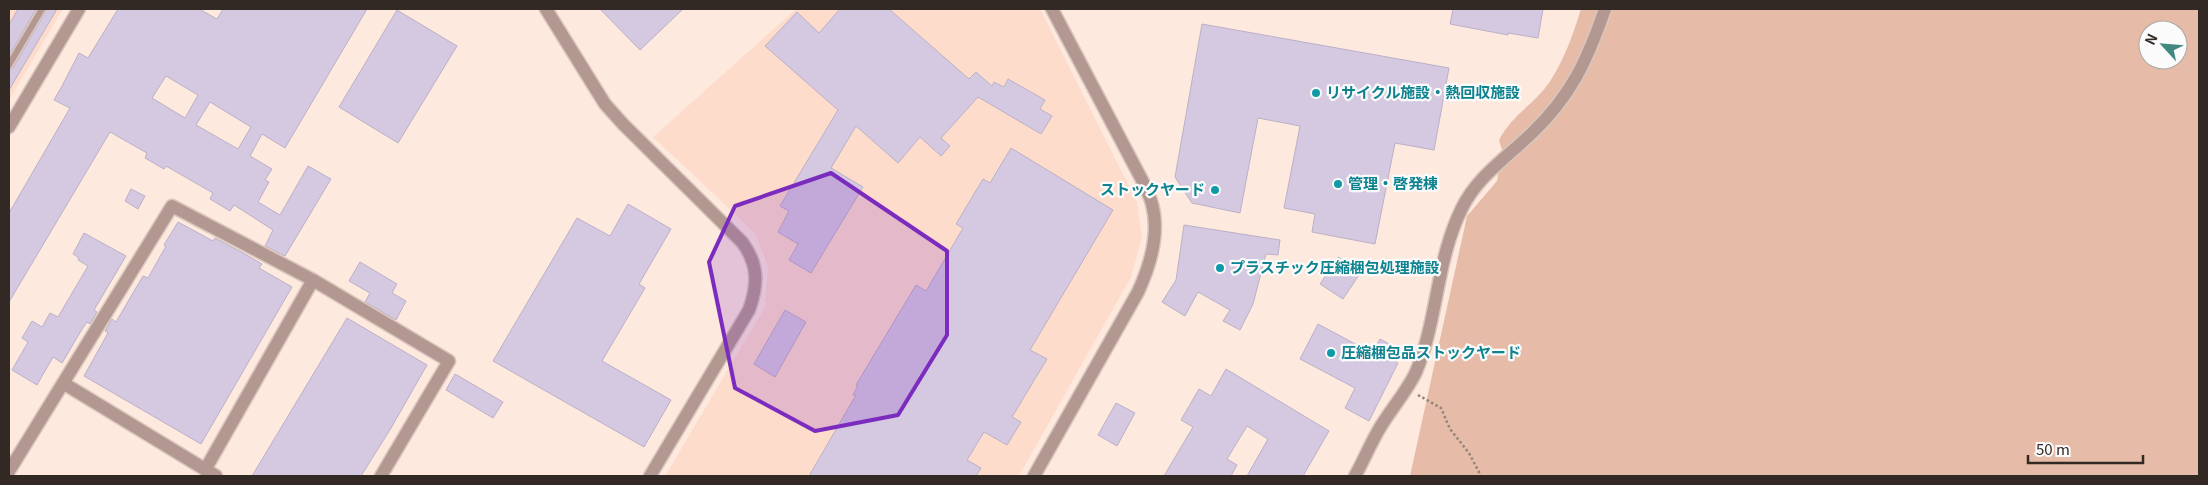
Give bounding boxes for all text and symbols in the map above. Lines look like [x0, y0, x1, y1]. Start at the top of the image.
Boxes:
north arrow [2138, 20, 2188, 70]
text: N [2139, 30, 2162, 48]
place label: リサイクル施設・熱回収施設 [1326, 81, 1520, 102]
marker: リサイクル施設・熱回収施設 [1310, 87, 1322, 99]
place label: 管理・啓発棟 [1348, 172, 1438, 193]
place label: ストックヤード [1100, 178, 1205, 199]
marker: 管理・啓発棟 [1332, 178, 1344, 190]
marker: ストックヤード [1209, 184, 1221, 196]
place label: プラスチック圧縮梱包処理施設 [1230, 256, 1440, 277]
marker: プラスチック圧縮梱包処理施設 [1214, 262, 1226, 274]
place label: 圧縮梱包品ストックヤード [1341, 341, 1521, 362]
marker: 圧縮梱包品ストックヤード [1325, 347, 1337, 359]
scale bar [2028, 432, 2143, 464]
text: 50 m [2036, 438, 2070, 459]

